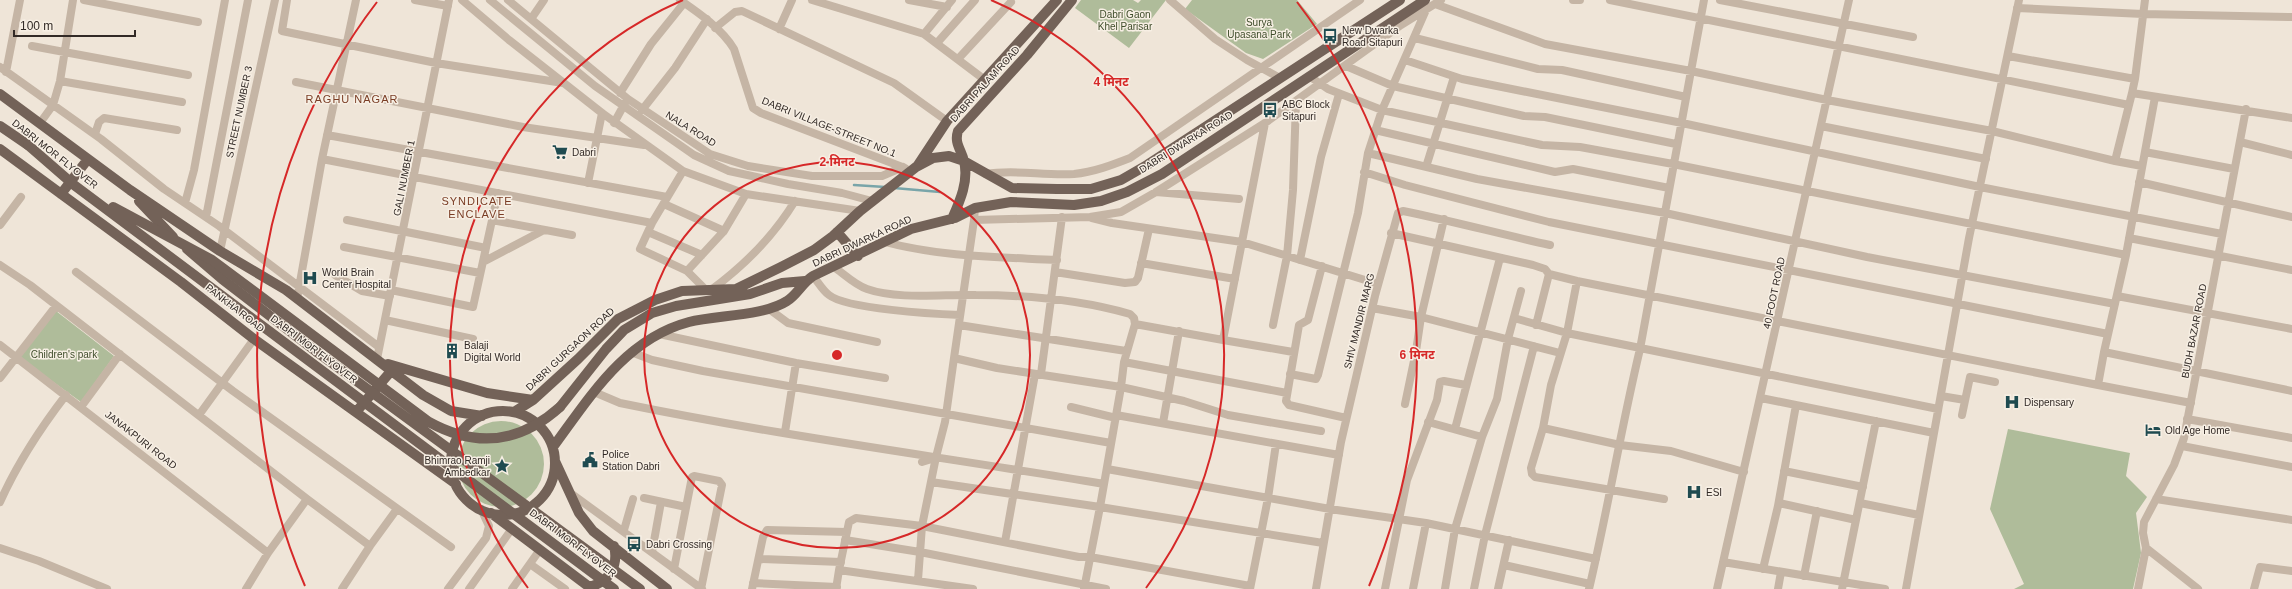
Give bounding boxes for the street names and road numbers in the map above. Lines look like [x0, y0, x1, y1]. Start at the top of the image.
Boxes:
street label: DABRI PALAM ROAD [948, 44, 1022, 124]
street label: STREET NUMBER 3 [224, 65, 254, 159]
street label: DABRI VILLAGE-STREET NO.1 [760, 95, 898, 159]
street label: NALA ROAD [664, 109, 718, 149]
street label: DABRI DWARKA ROAD [1137, 109, 1235, 175]
street label: DABRI MOR FLYOVER [10, 117, 100, 191]
street label: GALI NUMBER 1 [391, 139, 417, 217]
street label: DABRI DWARKA ROAD [811, 213, 913, 269]
street label: 40 FOOT ROAD [1761, 256, 1787, 330]
street label: SHIV MANDIR MARG [1342, 272, 1376, 370]
street label: PANKHA ROAD [203, 282, 267, 334]
street label: BUDH BAZAR ROAD [2179, 283, 2209, 379]
street label: DABRI GURGAON ROAD [524, 305, 616, 393]
street label: DABRI MOR FLYOVER [269, 313, 359, 385]
street label: JANAKPURI ROAD [103, 409, 179, 471]
street label: DABRI MOR FLYOVER [528, 507, 618, 579]

